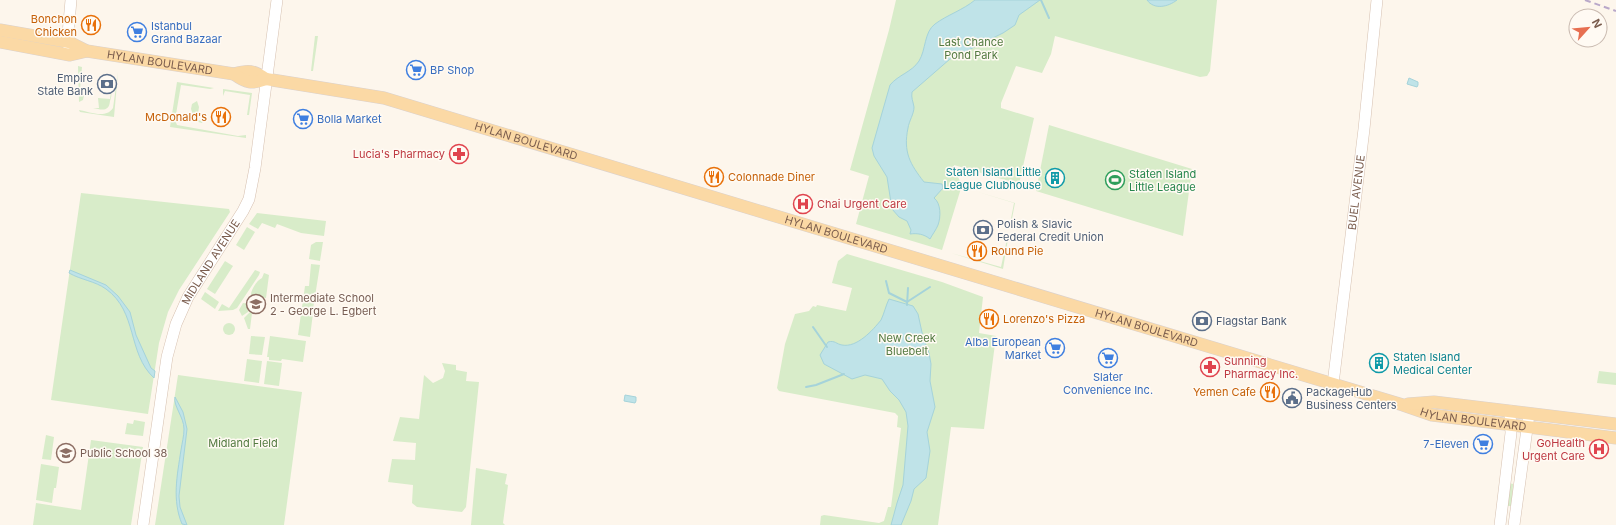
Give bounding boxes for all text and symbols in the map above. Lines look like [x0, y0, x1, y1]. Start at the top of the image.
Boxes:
north arrow [1568, 8, 1608, 48]
place label: Bonchon Chicken [31, 12, 77, 39]
restaurant icon: Bonchon Chicken [80, 14, 102, 36]
text: N [1589, 17, 1605, 30]
place label: Istanbul Grand Bazaar [151, 19, 222, 46]
supermarket icon: Istanbul Grand Bazaar [126, 21, 148, 43]
park label: Last Chance Pond Park [939, 35, 1003, 62]
street label: HYLAN BOULEVARD [106, 47, 214, 78]
supermarket icon: BP Shop [405, 59, 427, 81]
place label: BP Shop [430, 63, 474, 77]
place label: Empire State Bank [37, 71, 93, 98]
bank icon: Empire State Bank [96, 73, 118, 95]
restaurant icon: McDonald's [210, 106, 232, 128]
supermarket icon: Bolla Market [292, 108, 314, 130]
place label: McDonald's [145, 110, 207, 124]
place label: Bolla Market [317, 112, 382, 126]
street label: HYLAN BOULEVARD [473, 119, 579, 163]
pharmacy icon: Lucia's Pharmacy [448, 143, 470, 165]
place label: Lucia's Pharmacy [353, 147, 445, 161]
street label: BUEL AVENUE [1345, 154, 1368, 231]
place label: Staten Island Little League Clubhouse [944, 165, 1041, 192]
restaurant icon: Colonnade Diner [703, 166, 725, 188]
building icon: Staten Island Little League Clubhouse [1044, 167, 1066, 189]
place label: Staten Island Little League [1129, 167, 1196, 194]
sports icon: Staten Island Little League [1104, 169, 1126, 191]
place label: Colonnade Diner [728, 170, 815, 184]
hospital icon: Chai Urgent Care [792, 193, 814, 215]
place label: Chai Urgent Care [817, 197, 907, 211]
street label: HYLAN BOULEVARD [783, 212, 890, 256]
street label: MIDLAND AVENUE [179, 217, 243, 307]
place label: Polish & Slavic Federal Credit Union [997, 217, 1104, 244]
bank icon: Polish & Slavic Federal Credit Union [972, 219, 994, 241]
restaurant icon: Round Pie [966, 240, 988, 262]
place label: Round Pie [991, 244, 1043, 258]
place label: Intermediate School 2 - George L. Egbert [270, 291, 377, 318]
school or university icon: Intermediate School 2 - George L. Egbert [245, 293, 267, 315]
street label: HYLAN BOULEVARD [1093, 306, 1200, 350]
restaurant icon: Lorenzo's Pizza [978, 308, 1000, 330]
bank icon: Flagstar Bank [1191, 310, 1213, 332]
place label: Lorenzo's Pizza [1003, 312, 1085, 326]
place label: Flagstar Bank [1216, 314, 1287, 328]
park label: New Creek Bluebelt [878, 331, 936, 358]
place label: Alba European Market [965, 335, 1041, 362]
supermarket icon: Alba European Market [1044, 337, 1066, 359]
supermarket icon: Slater Convenience Inc. [1097, 347, 1119, 369]
place label: Staten Island Medical Center [1393, 350, 1472, 377]
building icon: Staten Island Medical Center [1368, 352, 1390, 374]
place label: Sunning Pharmacy Inc. [1224, 354, 1298, 381]
pharmacy icon: Sunning Pharmacy Inc. [1199, 356, 1221, 378]
place label: Slater Convenience Inc. [1063, 370, 1153, 397]
restaurant icon: Yemen Cafe [1259, 381, 1281, 403]
place label: Yemen Cafe [1193, 385, 1256, 399]
place label: PackageHub Business Centers [1306, 385, 1397, 412]
public building icon: PackageHub Business Centers [1281, 387, 1303, 409]
street label: HYLAN BOULEVARD [1418, 404, 1527, 434]
supermarket icon: 7-Eleven [1472, 433, 1494, 455]
park label: Midland Field [208, 436, 278, 450]
place label: GoHealth Urgent Care [1522, 436, 1585, 463]
place label: 7-Eleven [1423, 437, 1469, 451]
hospital icon: GoHealth Urgent Care [1588, 438, 1610, 460]
school or university icon: Public School 38 [55, 442, 77, 464]
place label: Public School 38 [80, 446, 168, 460]

